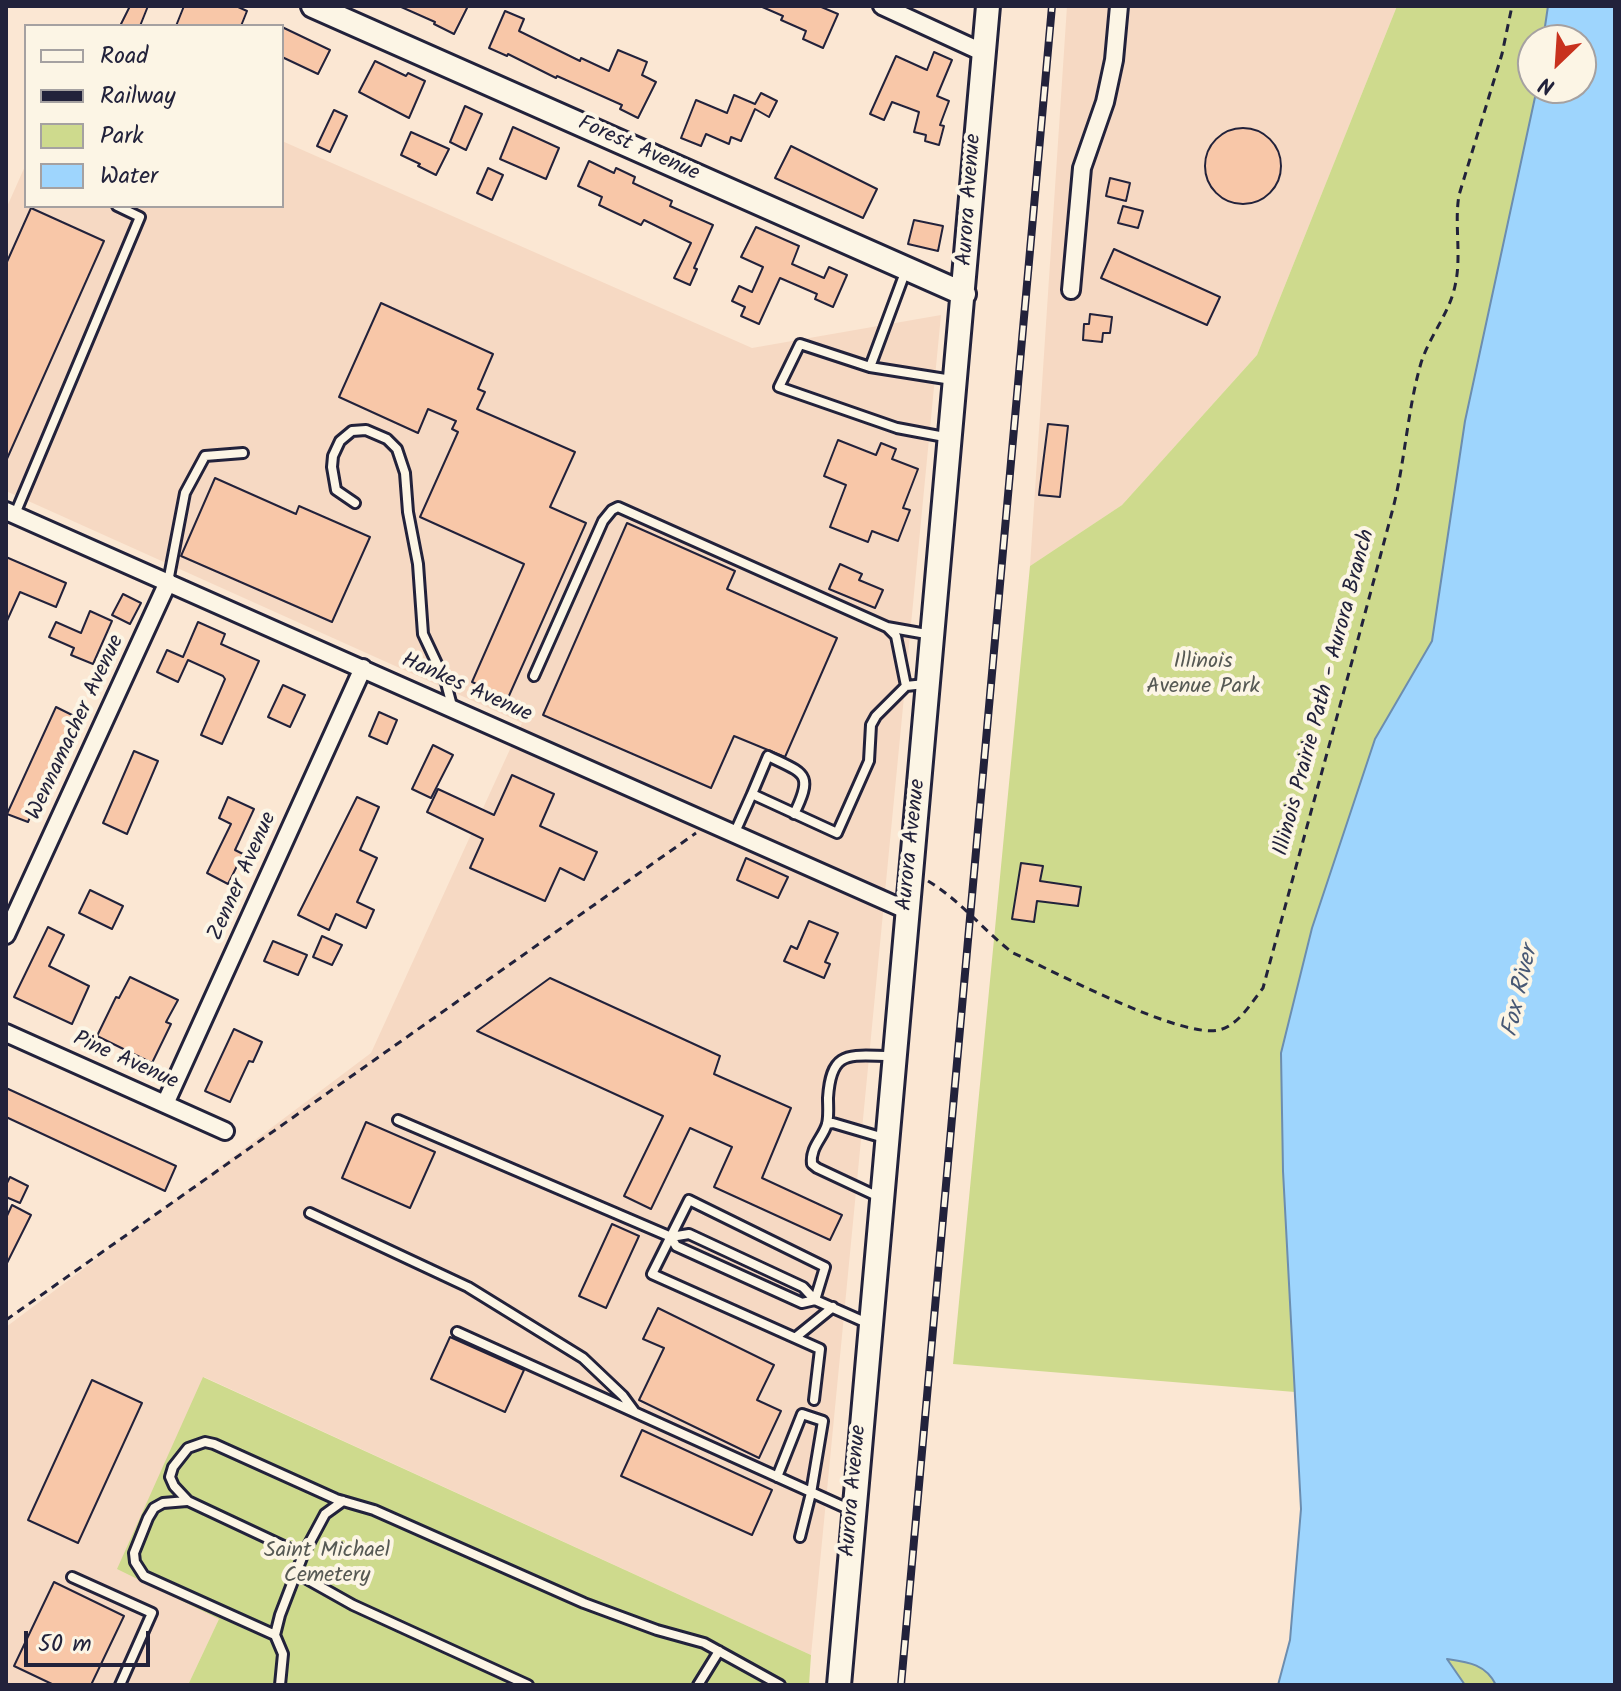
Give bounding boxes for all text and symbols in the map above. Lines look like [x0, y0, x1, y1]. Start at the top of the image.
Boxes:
legend [24, 24, 284, 208]
north arrow [1517, 24, 1597, 104]
text: Road [100, 37, 148, 76]
text: N [1534, 66, 1561, 103]
text: Railway [100, 77, 176, 116]
street label: Forest Avenue [573, 111, 703, 189]
text: Park [100, 117, 144, 156]
street label: Aurora Avenue [953, 133, 989, 267]
text: Water [100, 157, 158, 196]
street label: Illinois Prairie Path - Aurora Branch [1270, 527, 1382, 859]
street label: Wennamacher Avenue [23, 631, 131, 825]
street label: Hankes Avenue [397, 648, 535, 730]
park label: Illinois Avenue Park [1146, 650, 1260, 702]
street label: Aurora Avenue [893, 778, 933, 912]
street label: Zenner Avenue [204, 809, 284, 945]
water label: Fox River [1498, 944, 1546, 1040]
street label: Pine Avenue [68, 1027, 182, 1097]
street label: Aurora Avenue [836, 1424, 874, 1558]
park label: Saint Michael Cemetery [264, 1539, 390, 1590]
scale bar [28, 1615, 154, 1665]
text: 50 m [38, 1625, 92, 1664]

